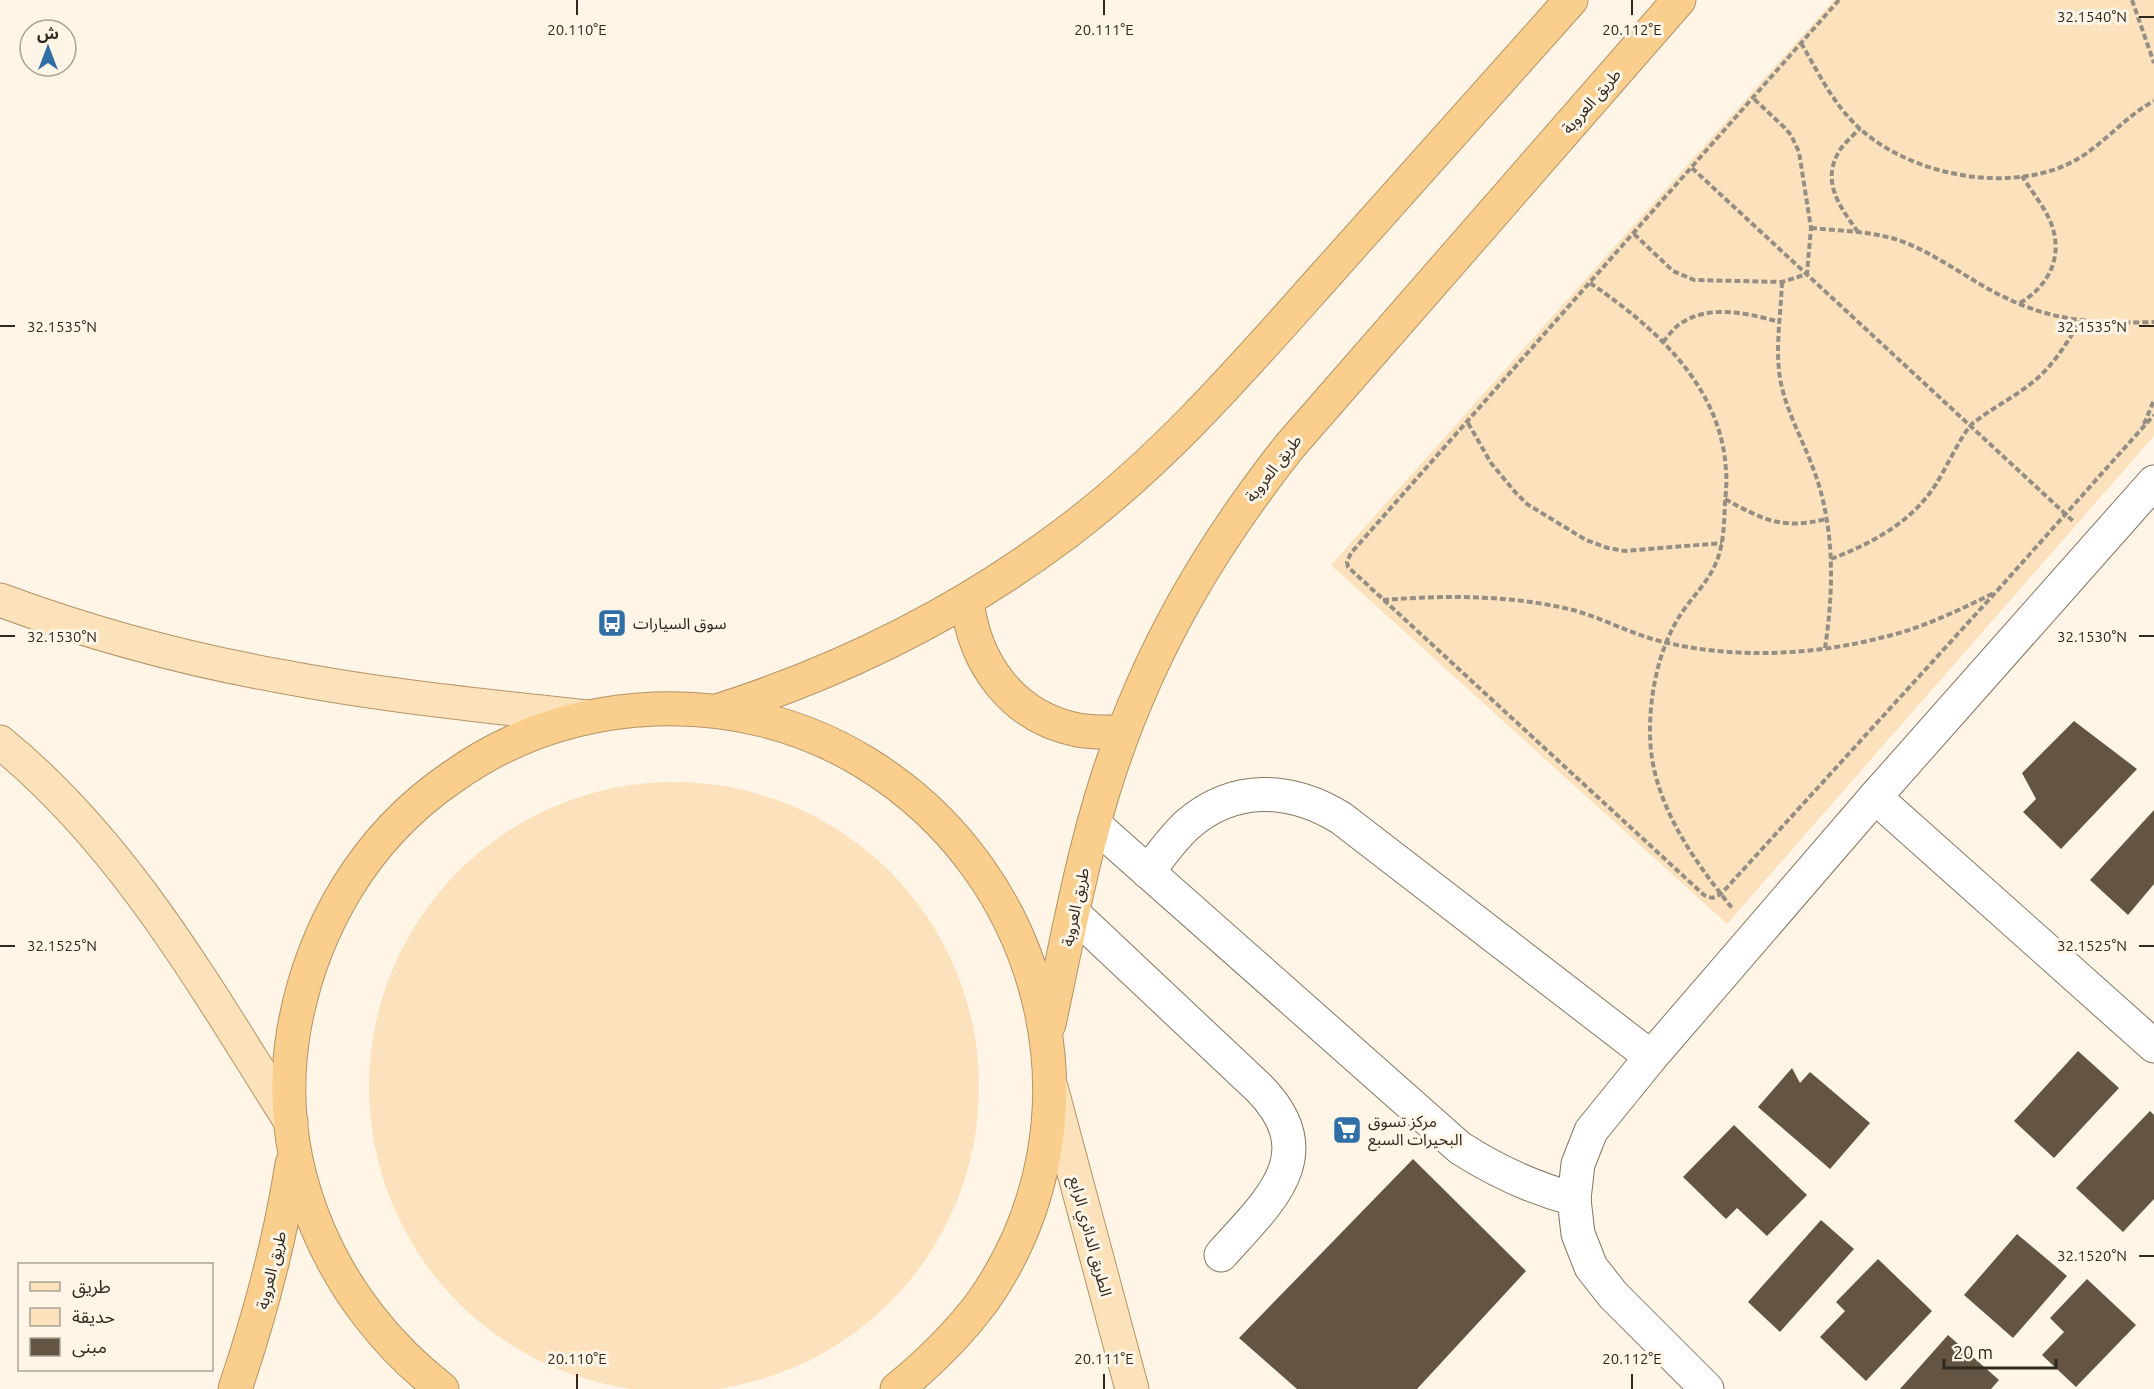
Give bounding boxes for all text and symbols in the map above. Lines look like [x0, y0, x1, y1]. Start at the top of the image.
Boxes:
text: 32.1540°N [2057, 8, 2127, 25]
north arrow [18, 18, 78, 78]
text: 20.110°E [547, 21, 607, 38]
text: 20.111°E [1074, 21, 1134, 38]
text: 20.112°E [1602, 21, 1662, 38]
text: ش [37, 24, 59, 43]
street label: طريق العروبة [1558, 65, 1626, 138]
text: 32.1535°N [27, 318, 97, 335]
text: 32.1535°N [2057, 318, 2127, 335]
street label: طريق العروبة [1241, 431, 1306, 506]
bus stop icon: سوق السيارات [596, 607, 628, 639]
place label: سوق السيارات [633, 614, 727, 633]
text: 32.1530°N [27, 628, 97, 645]
text: 32.1530°N [2057, 628, 2127, 645]
street label: طريق العروبة [1058, 866, 1094, 948]
text: 32.1525°N [27, 937, 97, 954]
text: 32.1525°N [2057, 937, 2127, 954]
place label: مركز تسوق البحيرات السبع [1368, 1112, 1462, 1152]
supermarket icon: مركز تسوق البحيرات السبع [1331, 1114, 1363, 1146]
street label: الطريق الدائري الرابع [1062, 1174, 1116, 1299]
street label: طريق العروبة [253, 1229, 291, 1311]
text: 32.1520°N [2057, 1247, 2127, 1264]
legend [18, 1263, 213, 1371]
text: طريق [72, 1276, 111, 1298]
text: حديقة [72, 1306, 115, 1326]
scale bar [1944, 1332, 2056, 1370]
text: مبنى [72, 1336, 107, 1358]
text: 20 m [1953, 1342, 1993, 1362]
text: 20.110°E [547, 1350, 607, 1367]
text: 20.111°E [1074, 1350, 1134, 1367]
text: 20.112°E [1602, 1350, 1662, 1367]

